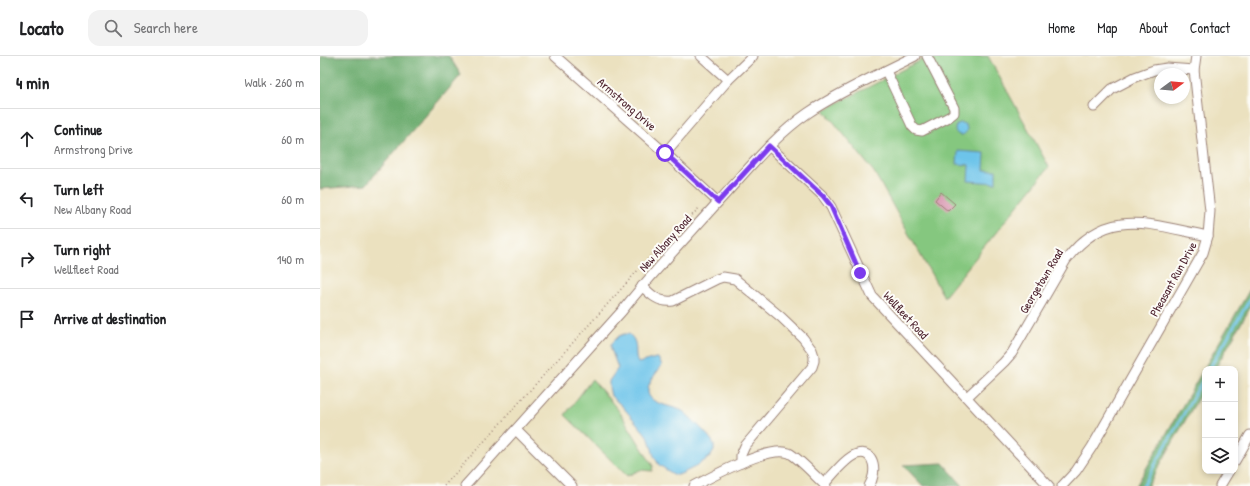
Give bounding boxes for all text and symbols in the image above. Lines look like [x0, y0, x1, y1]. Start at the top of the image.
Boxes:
search box [88, 10, 368, 46]
text: Locato [20, 15, 64, 41]
icon: search [102, 17, 124, 39]
text: Search here [134, 17, 198, 38]
text: Home [1048, 18, 1075, 37]
text: Map [1097, 18, 1117, 37]
text: About [1139, 18, 1168, 37]
text: Contact [1190, 18, 1230, 37]
north arrow [1154, 68, 1190, 104]
text: 4 min [16, 71, 49, 94]
text: Walk · 260 m [245, 73, 304, 91]
street label: Armstrong Drive [594, 74, 660, 134]
text: Continue [54, 119, 102, 140]
icon: ahead [16, 128, 38, 150]
text: 60 m [281, 130, 304, 148]
text: Armstrong Drive [54, 140, 133, 158]
route start [656, 144, 674, 162]
text: Turn left [54, 179, 104, 200]
icon: left [16, 188, 38, 210]
text: 60 m [281, 190, 304, 208]
text: New Albany Road [54, 200, 131, 218]
street label: New Albany Road [635, 211, 695, 275]
street label: Pheasant Run Drive [1145, 238, 1201, 319]
text: Turn right [54, 239, 110, 260]
street label: Georgetown Road [1015, 245, 1067, 316]
icon: right [16, 248, 38, 270]
text: 140 m [277, 250, 304, 268]
text: Wellfleet Road [54, 260, 119, 278]
route end [851, 264, 869, 282]
street label: Wellfleet Road [879, 287, 933, 343]
icon: arrive [16, 308, 38, 330]
text: Arrive at destination [54, 308, 166, 329]
map controls [1202, 366, 1238, 474]
button: + [1202, 366, 1238, 402]
button: − [1202, 402, 1238, 438]
button: layers [1202, 438, 1238, 474]

